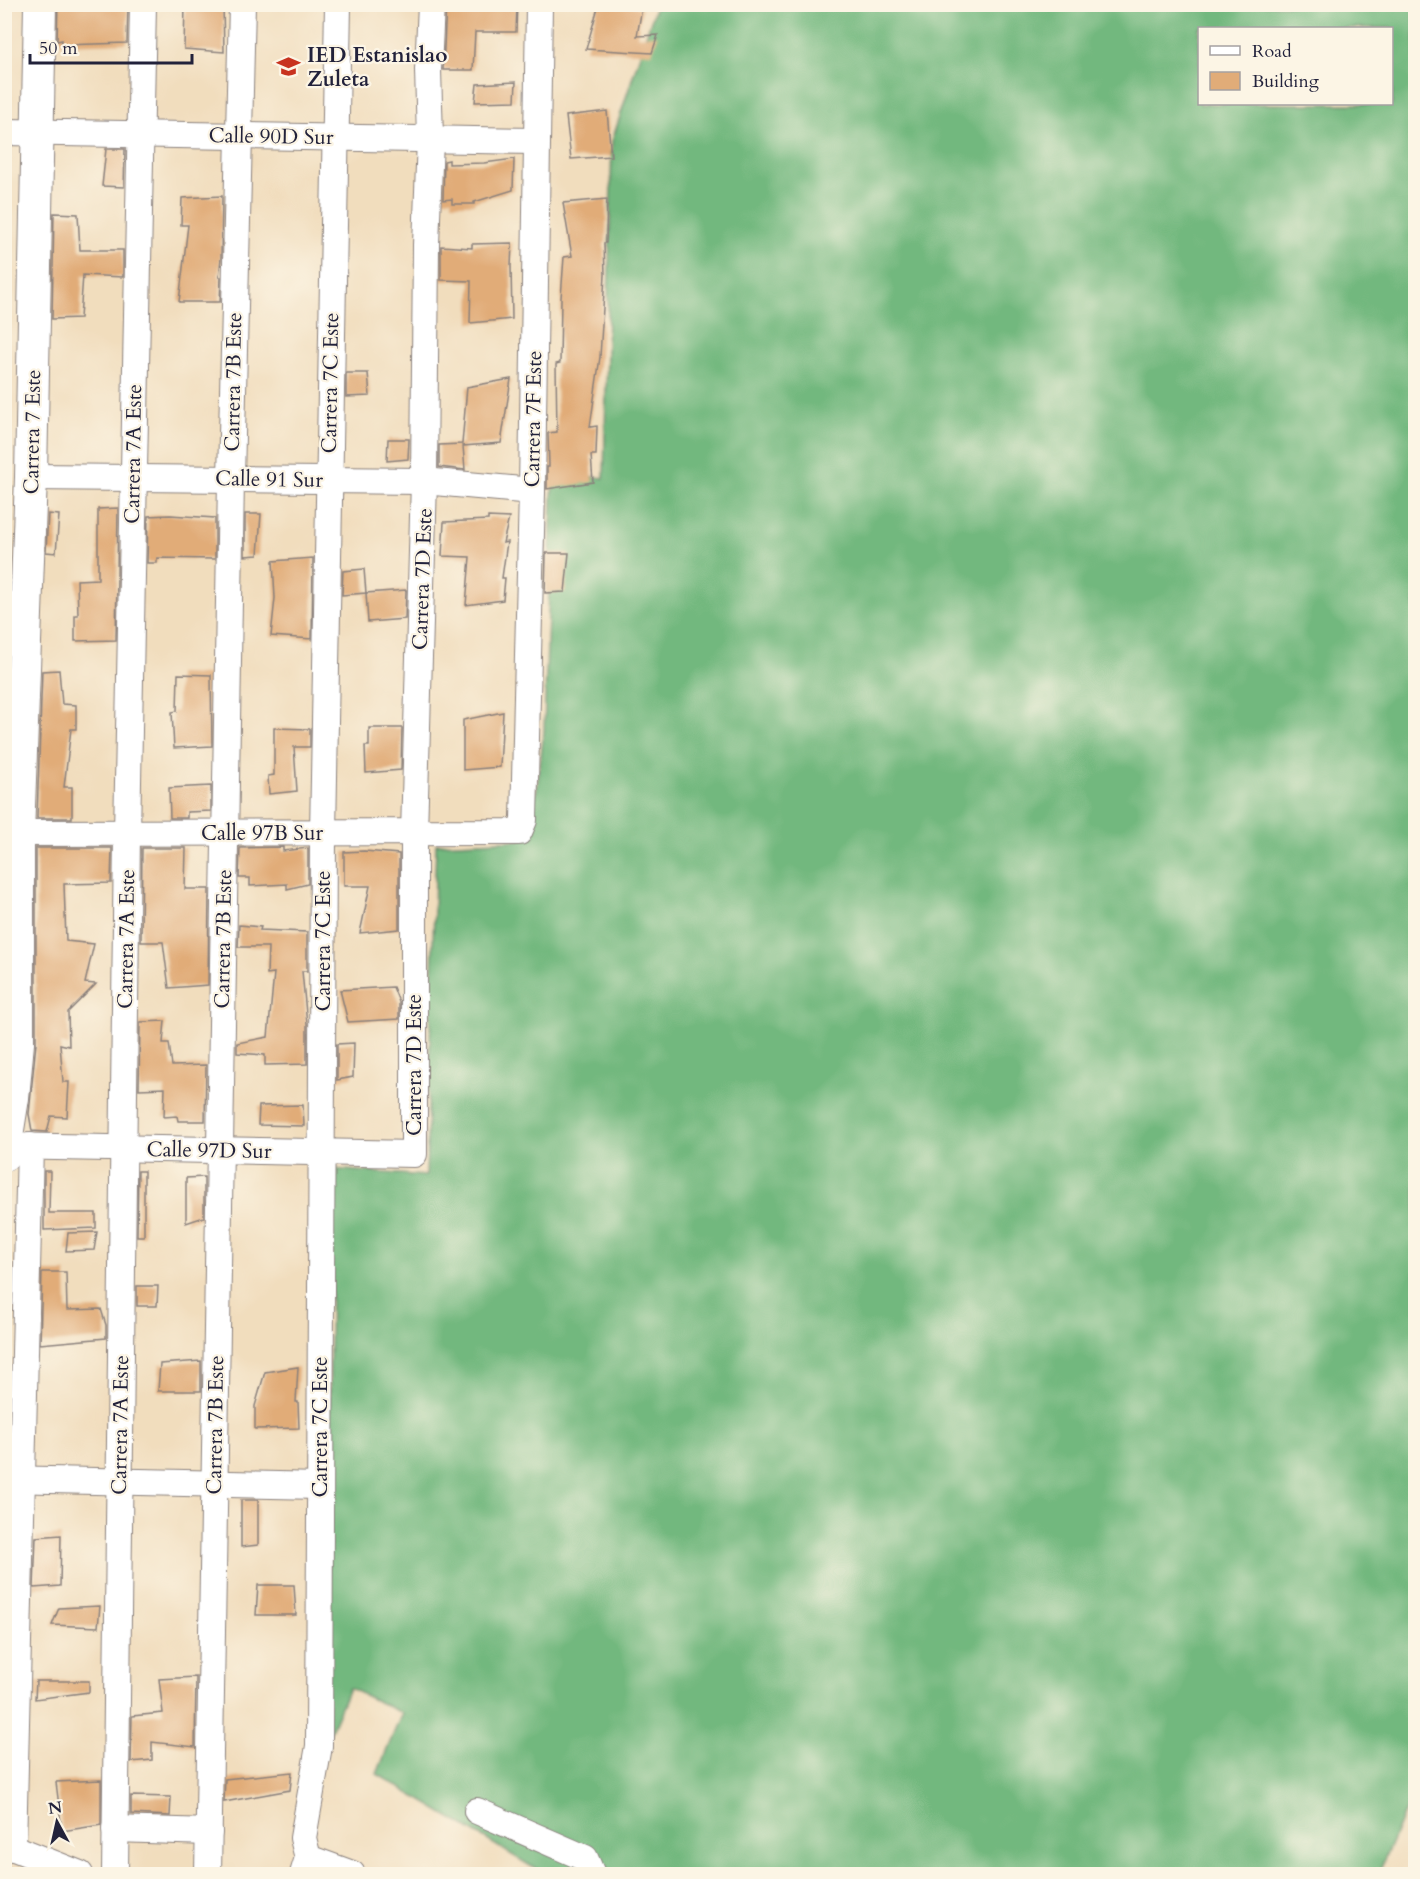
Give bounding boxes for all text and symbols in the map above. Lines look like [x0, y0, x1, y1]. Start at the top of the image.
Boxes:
scale bar [30, 27, 192, 65]
legend [1198, 27, 1393, 105]
text: 50 m [39, 36, 78, 61]
text: Road [1252, 39, 1292, 64]
place label: IED Estanislao Zuleta [307, 41, 447, 94]
school or university icon: IED Estanislao Zuleta [276, 54, 302, 80]
text: Building [1252, 69, 1320, 94]
street label: Calle 90D Sur [208, 121, 334, 152]
street label: Carrera 7B Este [218, 312, 249, 452]
street label: Carrera 7C Este [315, 312, 346, 454]
street label: Carrera 7F Este [518, 350, 549, 488]
street label: Carrera 7 Este [17, 369, 48, 495]
street label: Carrera 7A Este [118, 384, 149, 524]
street label: Calle 91 Sur [215, 464, 323, 495]
street label: Carrera 7D Este [406, 508, 439, 650]
street label: Calle 97B Sur [201, 819, 323, 848]
street label: Carrera 7A Este [111, 869, 142, 1009]
street label: Carrera 7B Este [208, 869, 239, 1009]
street label: Carrera 7C Este [309, 871, 338, 1011]
street label: Carrera 7D Este [400, 994, 429, 1136]
street label: Calle 97D Sur [146, 1135, 272, 1166]
street label: Carrera 7A Este [105, 1355, 136, 1495]
street label: Carrera 7B Este [200, 1355, 231, 1495]
street label: Carrera 7C Este [306, 1357, 335, 1497]
north arrow [27, 1792, 87, 1852]
text: N [47, 1796, 64, 1820]

